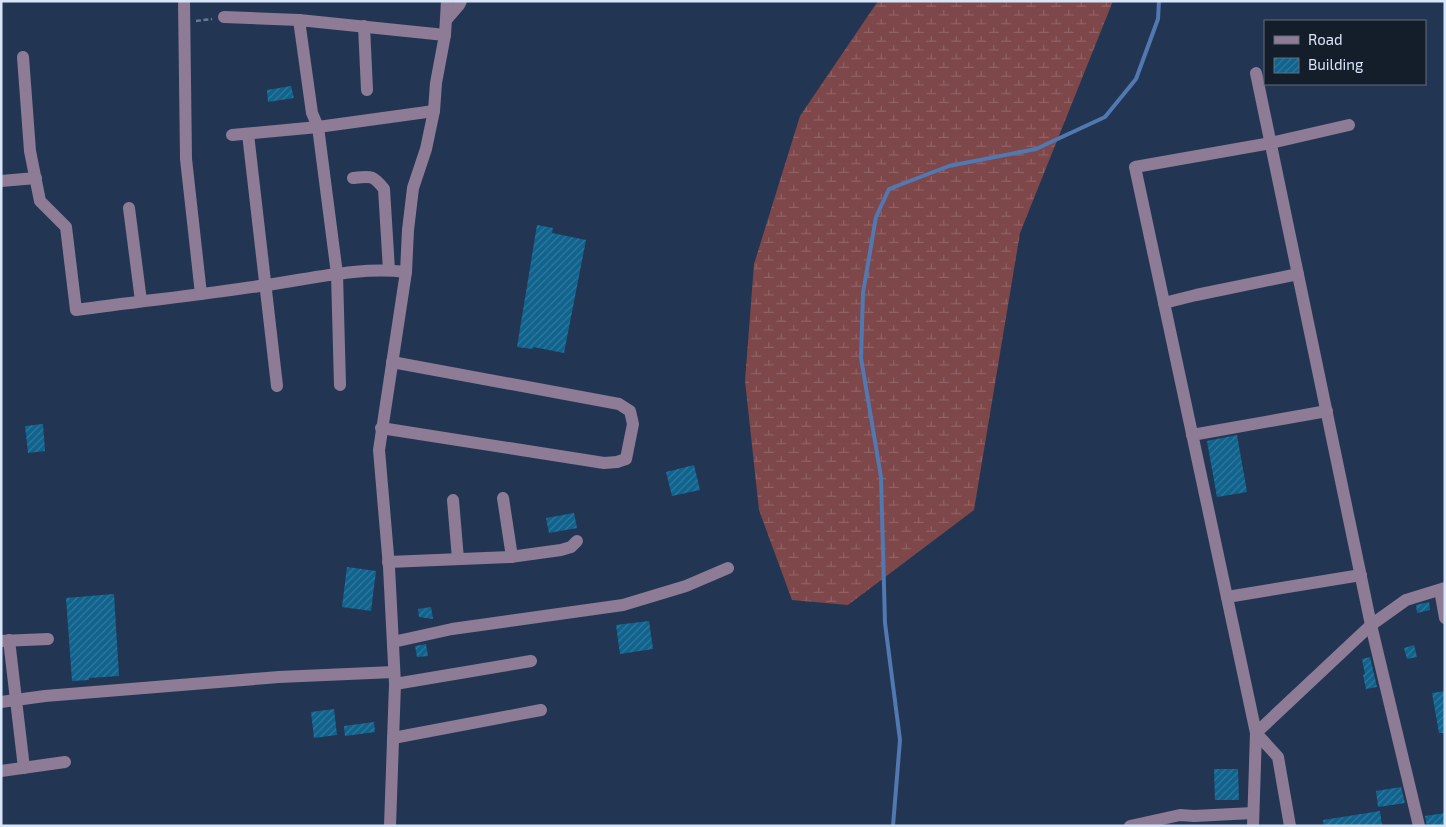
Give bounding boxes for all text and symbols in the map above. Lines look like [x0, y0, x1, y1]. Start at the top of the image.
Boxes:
legend [1264, 20, 1426, 85]
text: Road [1308, 30, 1343, 48]
text: Building [1308, 55, 1364, 73]

